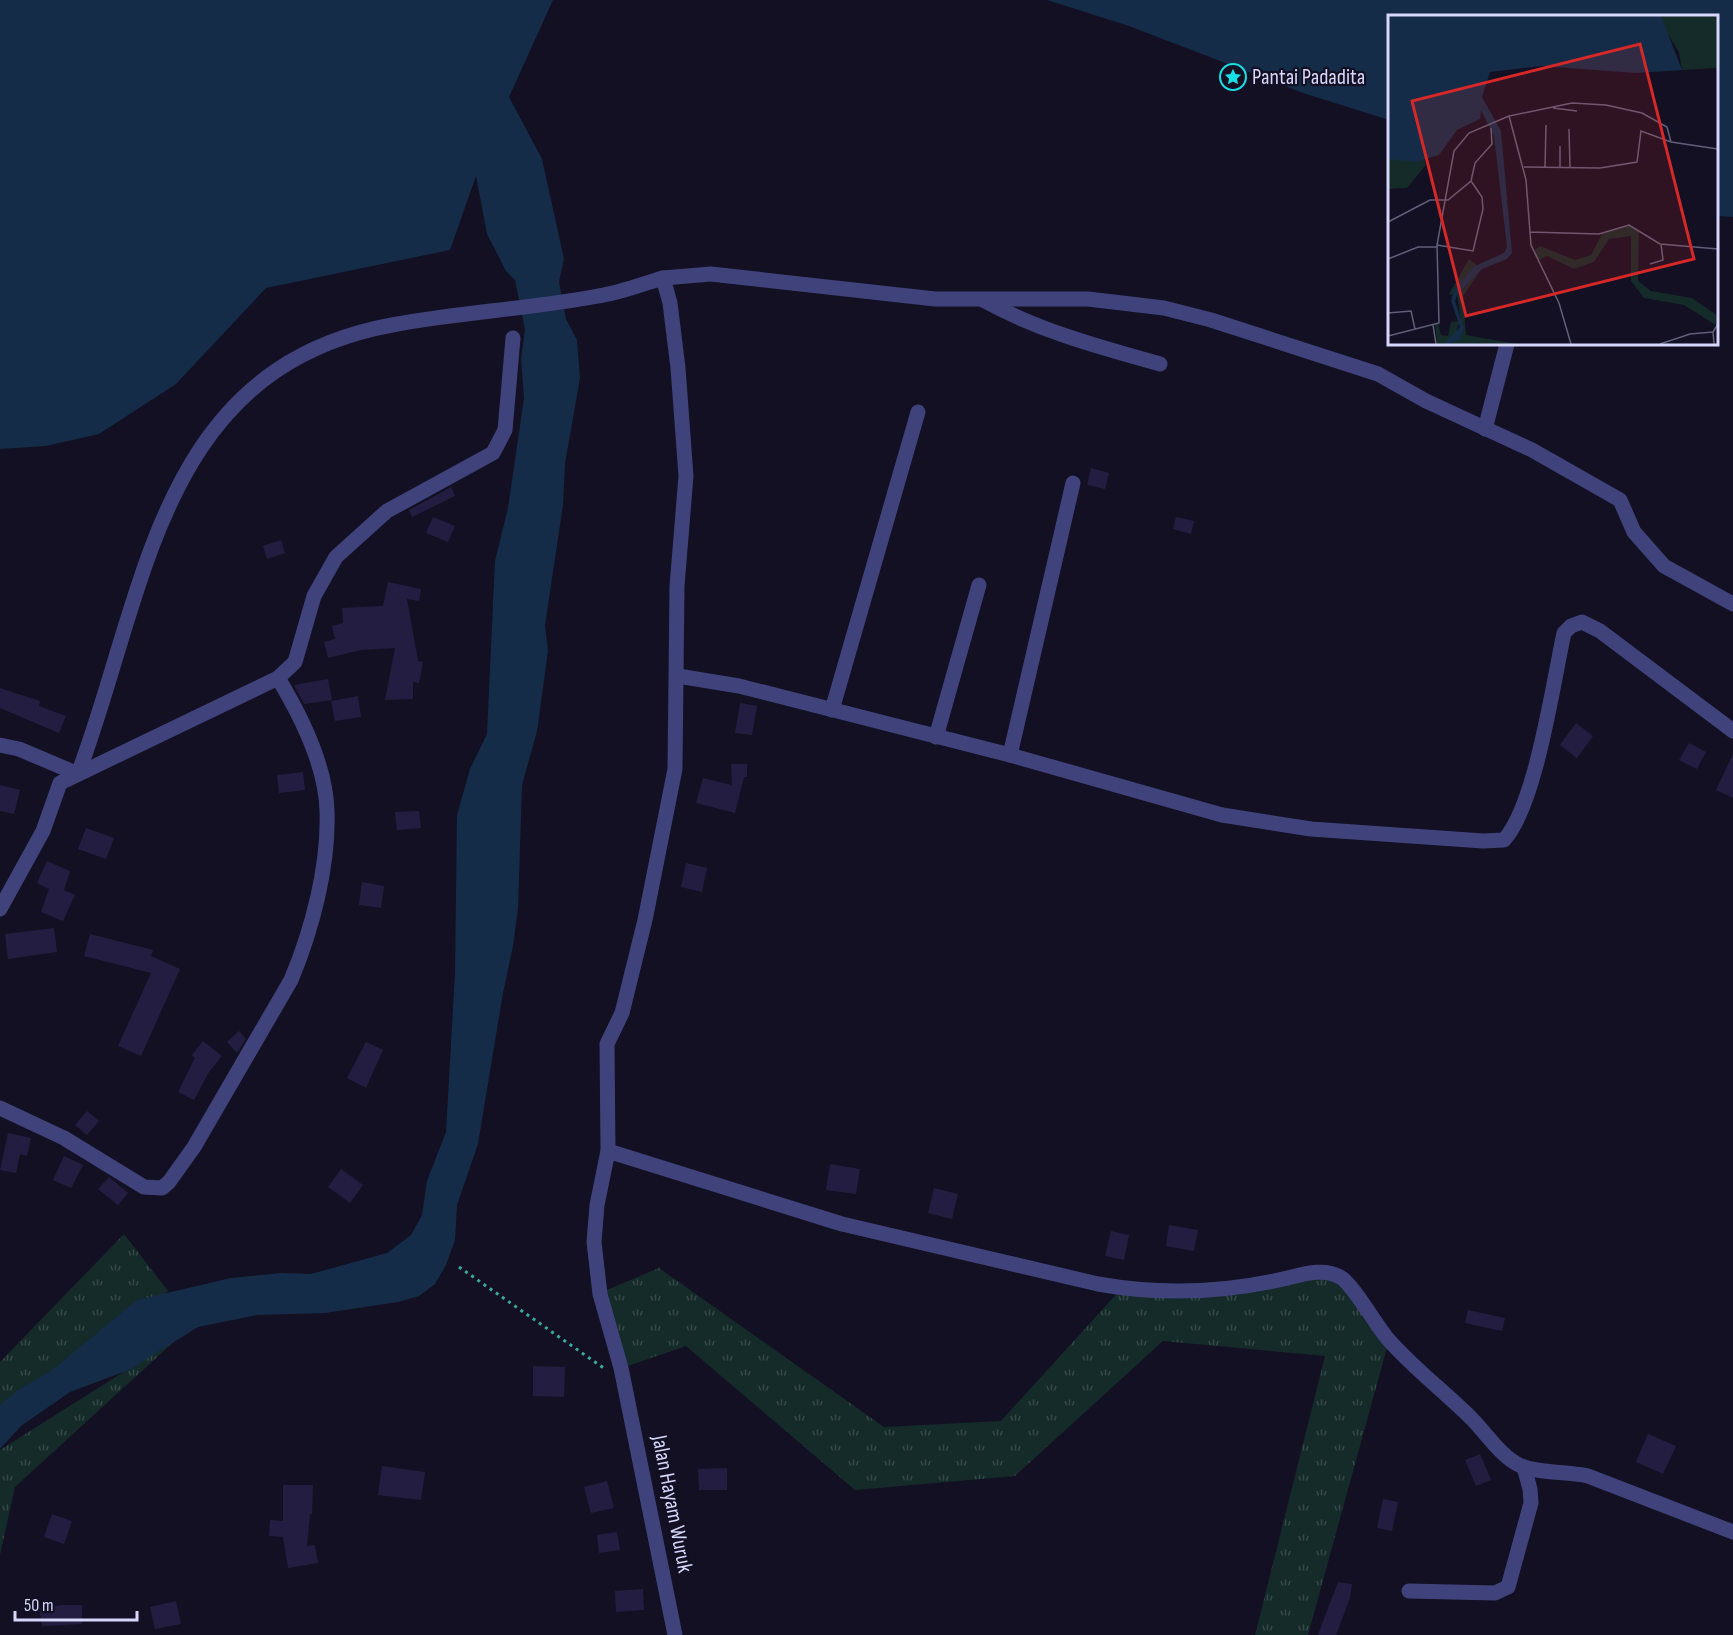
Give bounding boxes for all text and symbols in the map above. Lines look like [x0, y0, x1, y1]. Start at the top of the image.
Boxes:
inset map [1388, 15, 1718, 345]
place icon: Pantai Padadita [1218, 62, 1248, 92]
place label: Pantai Padadita [1252, 64, 1365, 91]
street label: Jalan Hayam Wuruk [645, 1432, 699, 1576]
scale bar [15, 1584, 136, 1622]
text: 50 m [24, 1595, 54, 1616]

